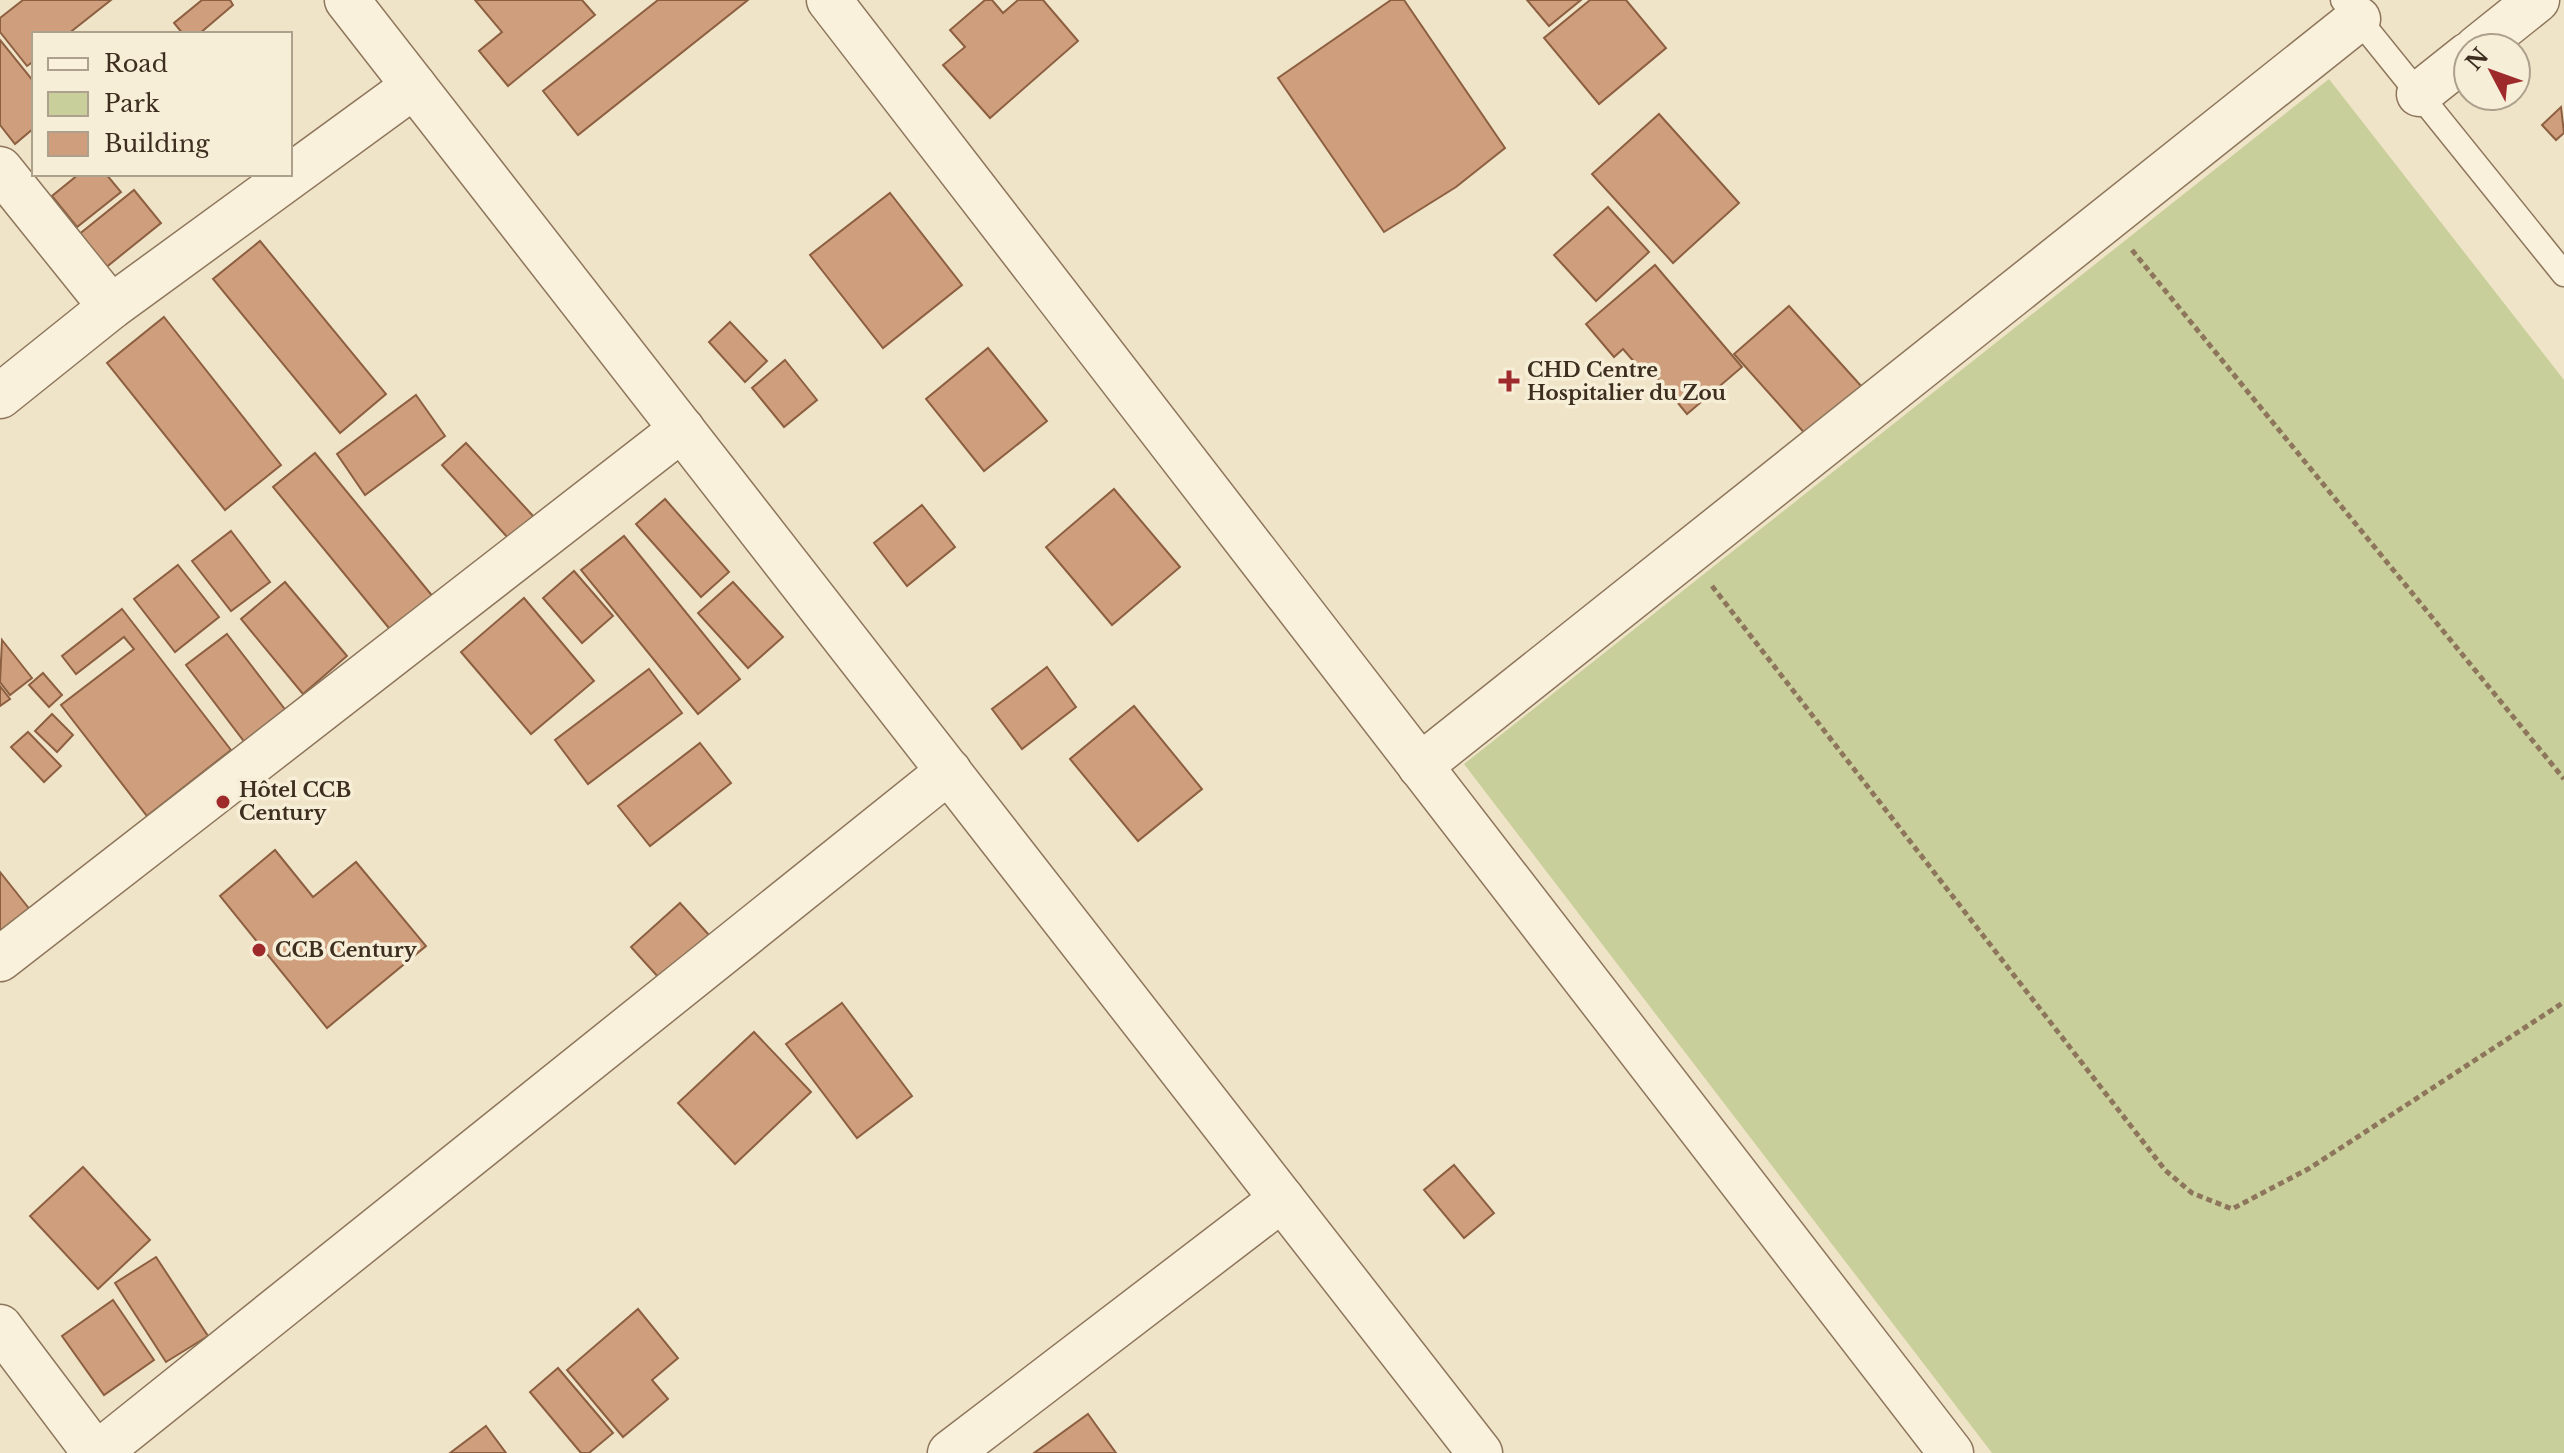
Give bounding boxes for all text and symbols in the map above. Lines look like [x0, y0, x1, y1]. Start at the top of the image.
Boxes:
legend [32, 32, 292, 176]
north arrow [2452, 32, 2532, 112]
text: N [2460, 42, 2494, 76]
text: Road [104, 49, 168, 78]
text: Park [104, 89, 160, 118]
text: Building [104, 129, 210, 158]
place label: CHD Centre Hospitalier du Zou [1527, 358, 1726, 405]
marker: CHD Centre Hospitalier du Zou [1498, 370, 1520, 392]
place label: Hôtel CCB Century [239, 778, 351, 825]
marker: Hôtel CCB Century [214, 793, 232, 811]
place label: CCB Century [275, 938, 418, 962]
marker: CCB Century [250, 941, 268, 959]

